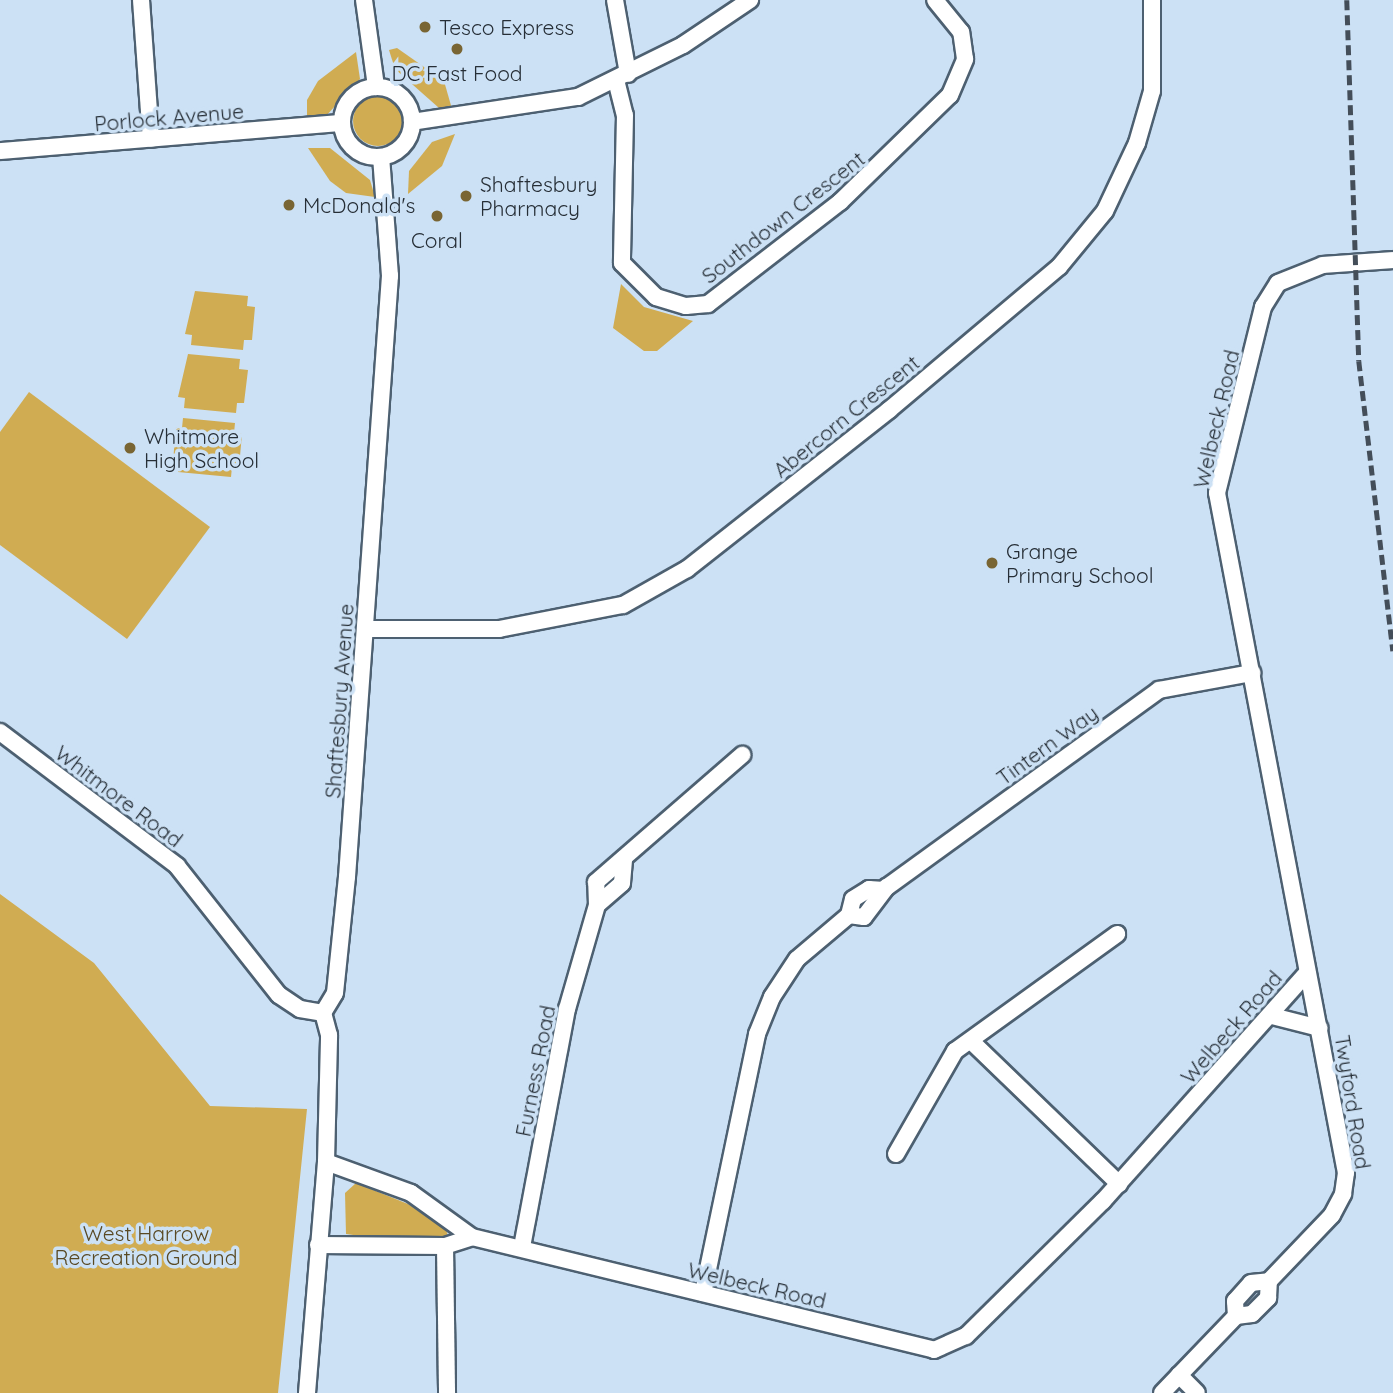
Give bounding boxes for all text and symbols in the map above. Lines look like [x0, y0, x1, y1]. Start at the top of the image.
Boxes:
place label: Tesco Express [439, 14, 574, 40]
marker: Tesco Express [417, 19, 433, 35]
marker: DC Fast Food [449, 41, 465, 57]
place label: DC Fast Food [391, 60, 523, 86]
street label: Porlock Avenue [93, 98, 245, 136]
street label: Southdown Crescent [697, 146, 869, 288]
place label: Shaftesbury Pharmacy [480, 171, 597, 221]
marker: Shaftesbury Pharmacy [458, 188, 474, 204]
place label: McDonald's [303, 192, 415, 218]
marker: McDonald's [281, 197, 297, 213]
marker: Coral [429, 208, 445, 224]
place label: Coral [411, 227, 463, 253]
street label: Welbeck Road [1188, 347, 1244, 491]
street label: Abercorn Crescent [768, 349, 924, 483]
place label: Whitmore High School [144, 423, 259, 473]
marker: Whitmore High School [122, 440, 138, 456]
place label: Grange Primary School [1006, 538, 1154, 588]
marker: Grange Primary School [984, 555, 1000, 571]
street label: Shaftesbury Avenue [320, 603, 358, 799]
street label: Tintern Way [991, 700, 1103, 790]
street label: Whitmore Road [50, 740, 188, 852]
street label: Welbeck Road [1175, 965, 1287, 1089]
street label: Furness Road [510, 1003, 560, 1139]
street label: Twyford Road [1330, 1033, 1376, 1171]
park label: West Harrow Recreation Ground [55, 1220, 237, 1270]
street label: Welbeck Road [685, 1257, 829, 1313]

